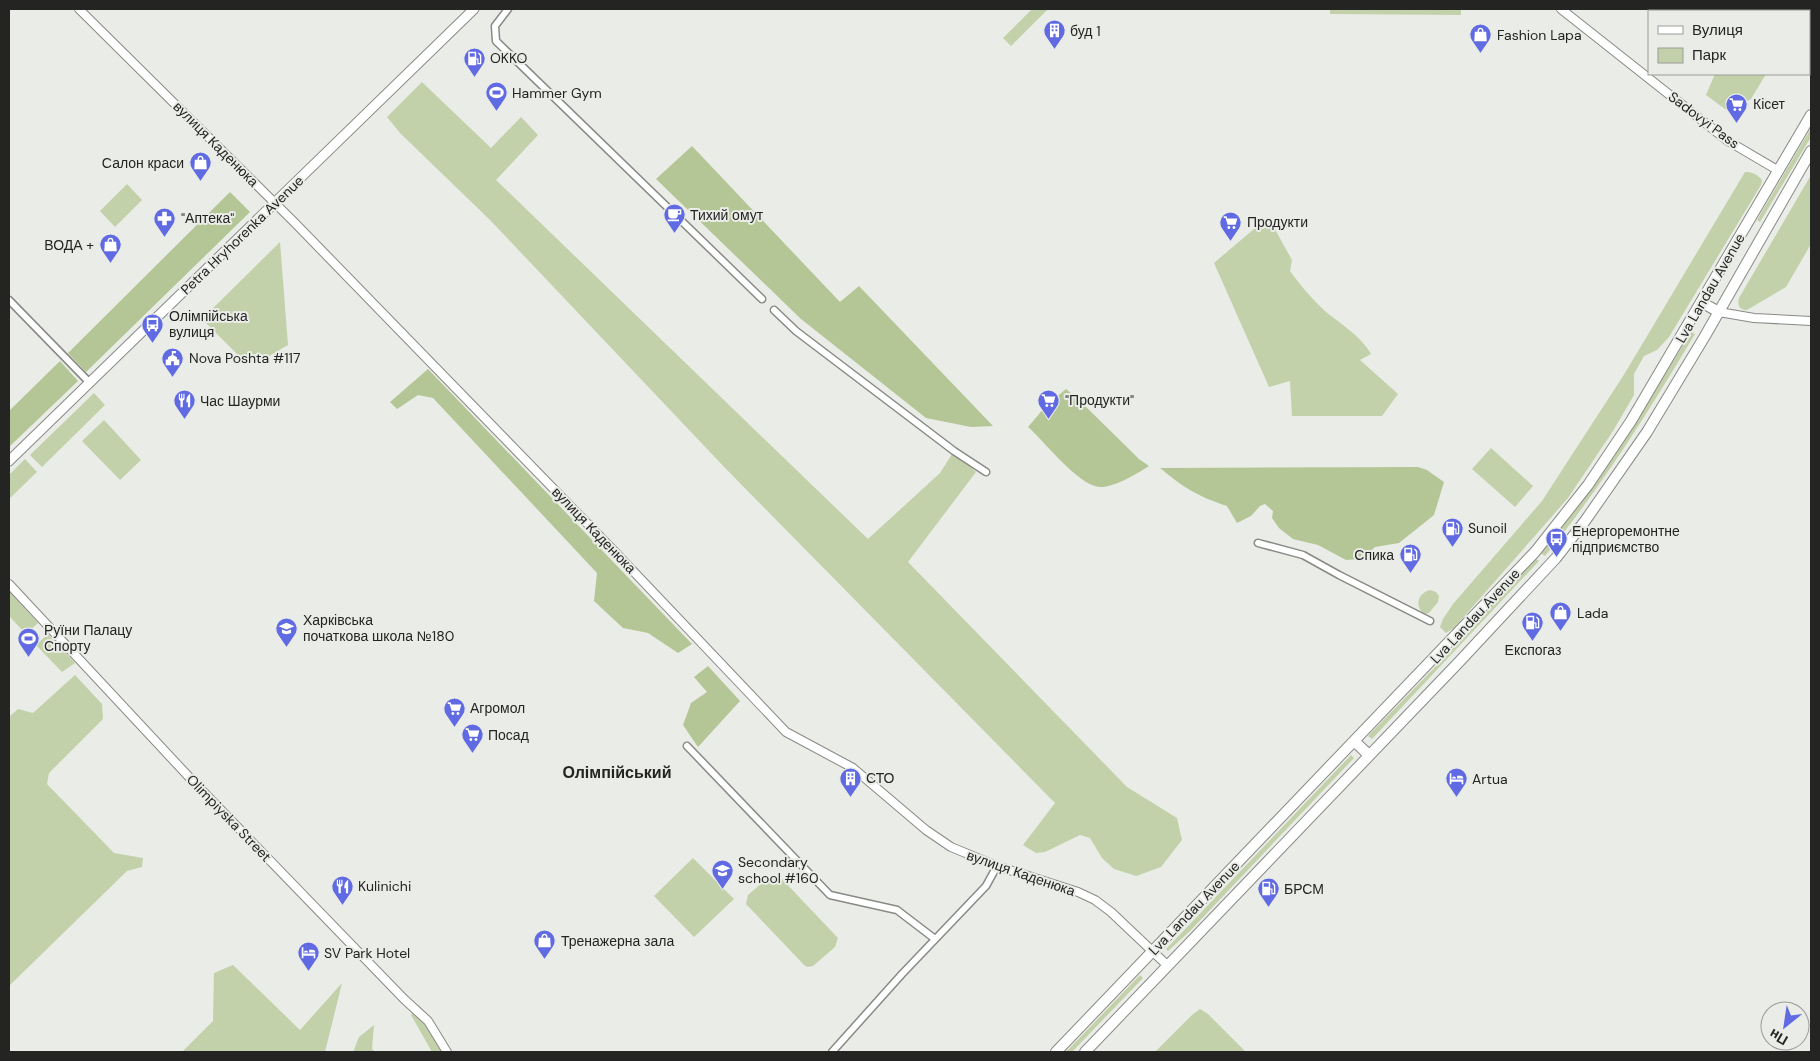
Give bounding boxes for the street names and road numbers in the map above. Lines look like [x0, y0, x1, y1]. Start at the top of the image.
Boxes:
street label: Sadovyi Pass [1665, 87, 1743, 153]
street label: вулиця Каденюка [170, 98, 263, 191]
street label: Petra Hryhorenka Аvenue [177, 172, 307, 298]
street label: Lva Landau Avenue [1671, 230, 1749, 346]
street label: вулиця Каденюка [548, 483, 640, 577]
street label: Lva Landau Avenue [1426, 565, 1524, 667]
street label: Olimpiyska Street [183, 771, 275, 865]
street label: вулиця Каденюка [964, 846, 1078, 900]
street label: Lva Landau Avenue [1145, 857, 1243, 959]

